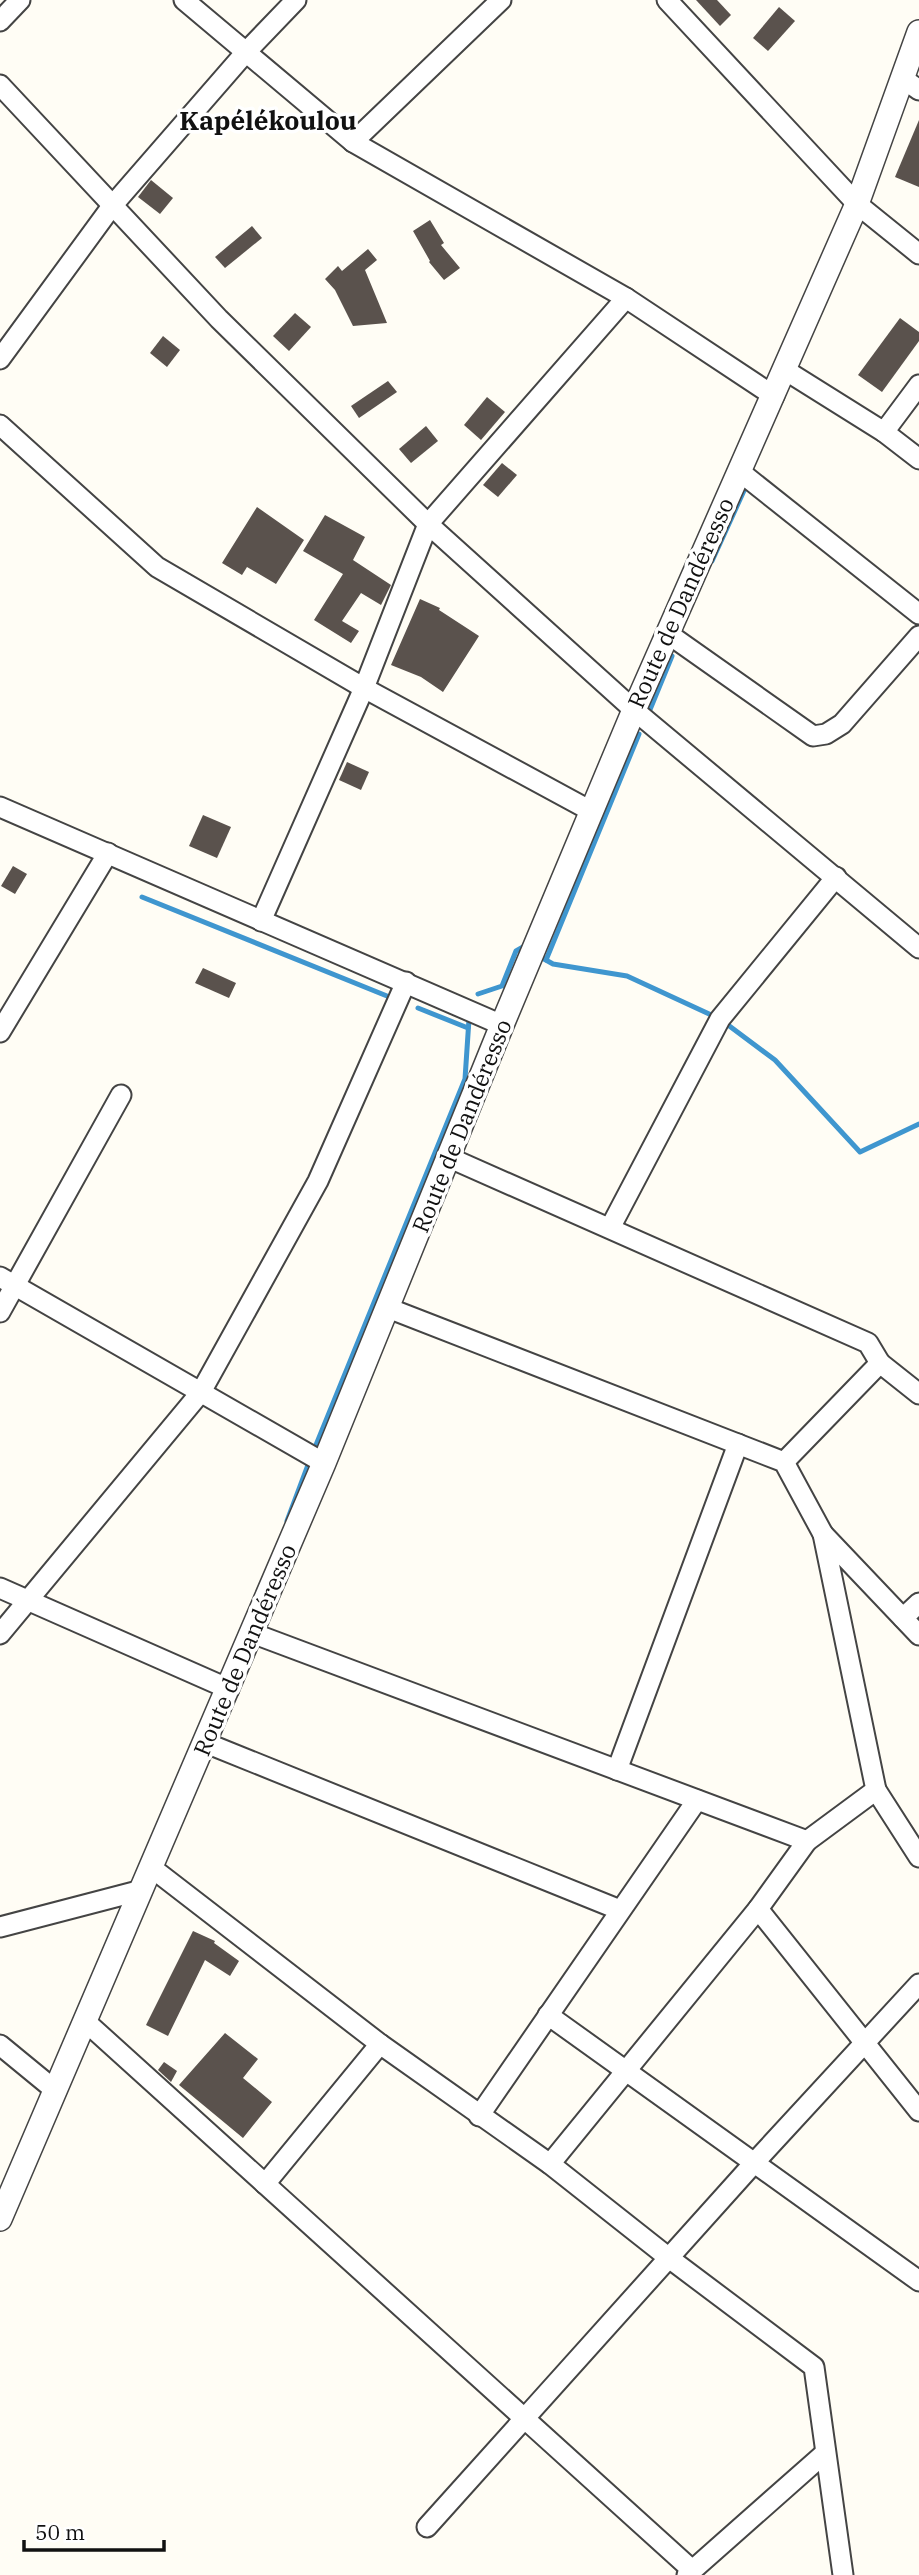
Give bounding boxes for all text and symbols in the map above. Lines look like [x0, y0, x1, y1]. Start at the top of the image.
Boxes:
district label: Kapélékoulou [179, 103, 357, 137]
street label: Route de Dandéresso [620, 493, 740, 713]
street label: Route de Dandéresso [405, 1015, 518, 1237]
street label: Route de Dandéresso [186, 1539, 302, 1760]
scale bar [24, 2508, 164, 2552]
text: 50 m [35, 2518, 85, 2546]

